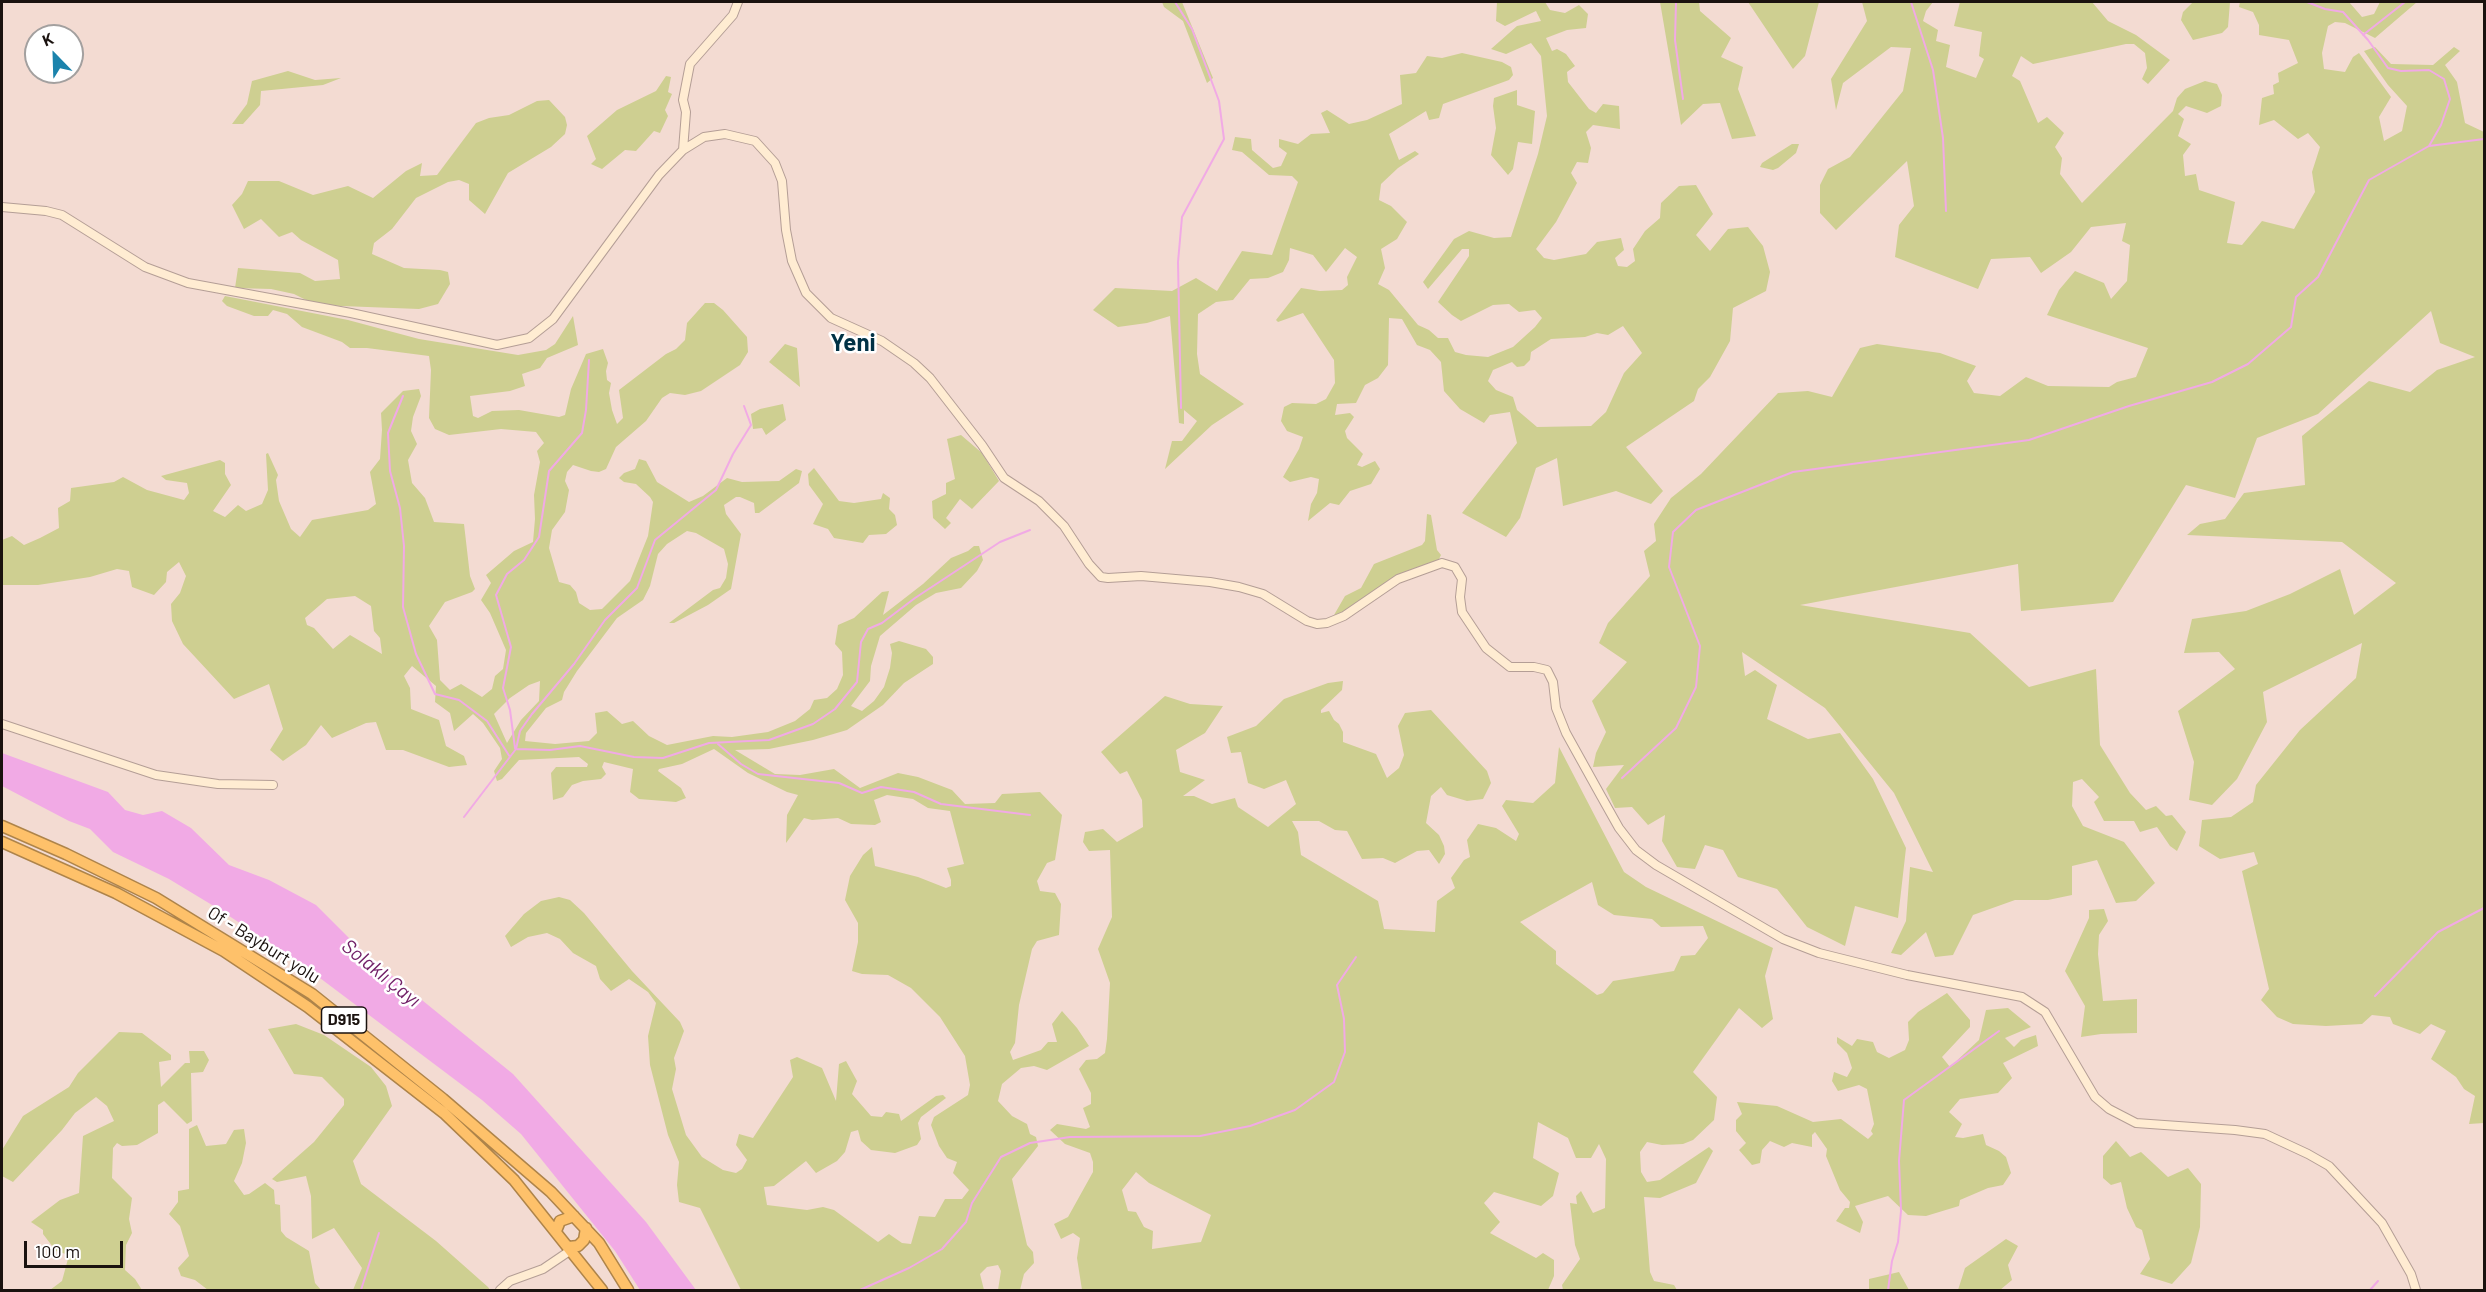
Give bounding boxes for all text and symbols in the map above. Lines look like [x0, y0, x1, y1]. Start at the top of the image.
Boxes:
north arrow [24, 24, 84, 84]
text: K [39, 28, 56, 50]
district label: Yeni [830, 329, 876, 357]
street label: Of - Bayburt yolu [204, 902, 324, 988]
water label: Solaklı Çayı [337, 934, 425, 1012]
road number: D915 [322, 1007, 366, 1033]
scale bar [27, 1229, 126, 1267]
text: 100 m [35, 1240, 80, 1262]

